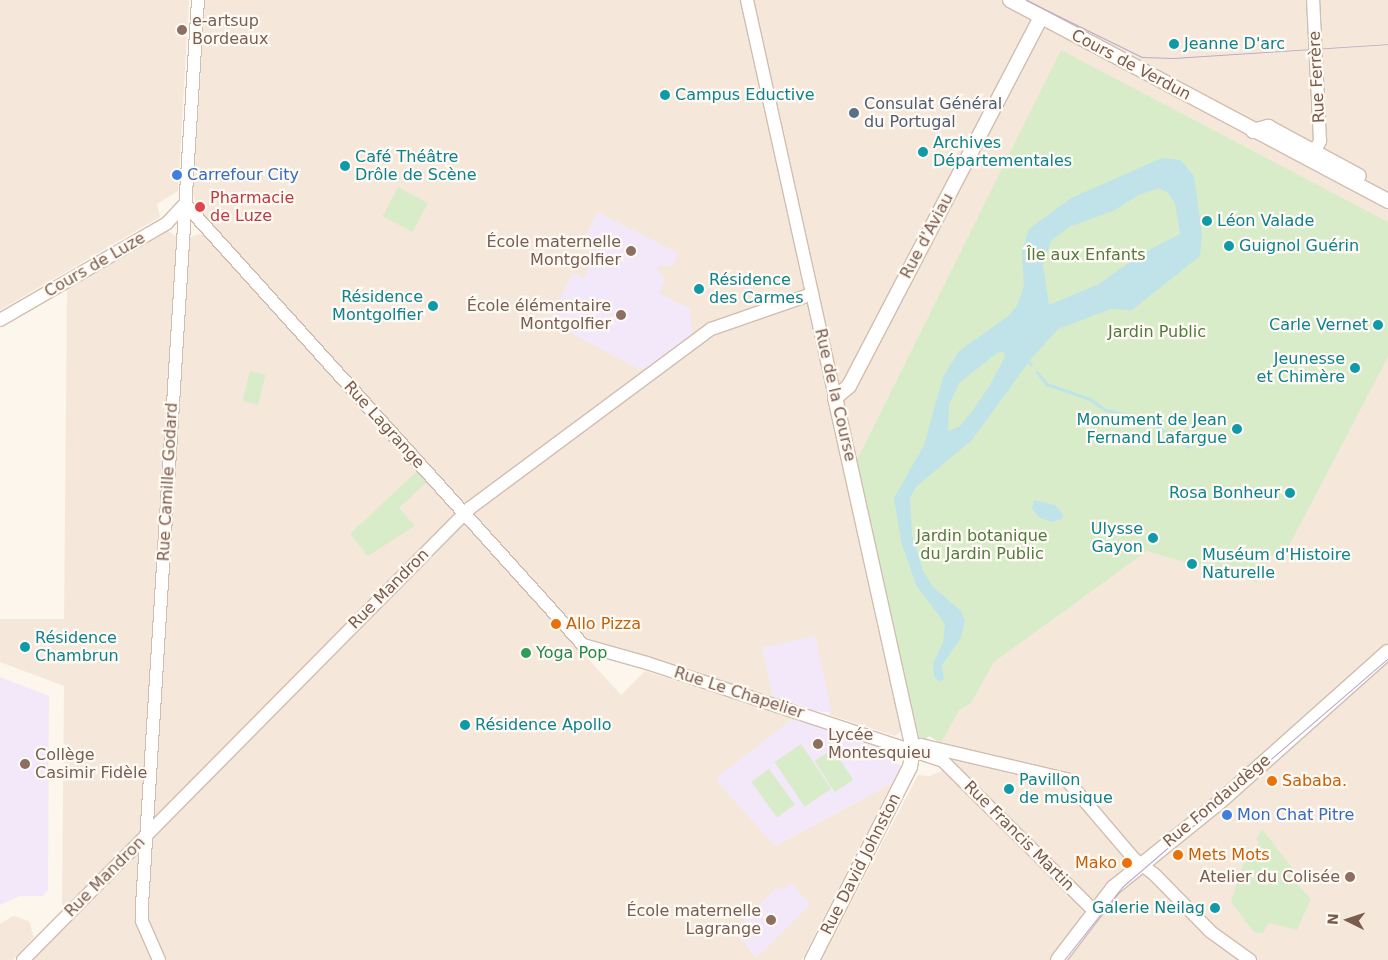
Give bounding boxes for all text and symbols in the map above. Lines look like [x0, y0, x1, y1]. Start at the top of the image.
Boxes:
place label: e-artsup Bordeaux [192, 11, 268, 49]
marker: e-artsup Bordeaux [176, 24, 188, 36]
street label: Cours de Verdun [1068, 25, 1194, 105]
street label: Rue Ferrère [1305, 31, 1329, 123]
place label: Jeanne D'arc [1184, 34, 1285, 54]
marker: Jeanne D'arc [1168, 38, 1180, 50]
place label: Campus Eductive [675, 85, 815, 105]
marker: Campus Eductive [659, 89, 671, 101]
place label: Consulat Général du Portugal [864, 94, 1002, 132]
marker: Consulat Général du Portugal [848, 107, 860, 119]
place label: Archives Départementales [933, 133, 1072, 171]
marker: Archives Départementales [917, 146, 929, 158]
place label: Café Théâtre Drôle de Scène [355, 147, 477, 185]
marker: Café Théâtre Drôle de Scène [339, 160, 351, 172]
place label: Carrefour City [187, 165, 299, 185]
marker: Carrefour City [171, 169, 183, 181]
place label: Pharmacie de Luze [210, 188, 294, 226]
street label: Rue d'Aviau [896, 190, 958, 282]
marker: Pharmacie de Luze [194, 201, 206, 213]
place label: Léon Valade [1217, 211, 1314, 231]
marker: Léon Valade [1201, 215, 1213, 227]
street label: Cours de Luze [41, 228, 149, 302]
place label: École maternelle Montgolfier [486, 232, 621, 270]
place label: Guignol Guérin [1239, 236, 1359, 256]
marker: Guignol Guérin [1223, 240, 1235, 252]
marker: École maternelle Montgolfier [625, 245, 637, 257]
park label: Île aux Enfants [1026, 245, 1146, 265]
place label: Résidence des Carmes [709, 270, 803, 308]
marker: Résidence des Carmes [693, 283, 705, 295]
place label: Résidence Montgolfier [332, 287, 423, 325]
place label: École élémentaire Montgolfier [467, 296, 611, 334]
marker: Résidence Montgolfier [427, 300, 439, 312]
marker: École élémentaire Montgolfier [615, 309, 627, 321]
place label: Carle Vernet [1269, 315, 1368, 335]
marker: Carle Vernet [1372, 319, 1384, 331]
park label: Jardin Public [1108, 322, 1206, 342]
street label: Rue de la Course [810, 327, 860, 463]
place label: Jeunesse et Chimère [1257, 349, 1345, 387]
marker: Jeunesse et Chimère [1349, 362, 1361, 374]
street label: Rue Lagrange [340, 377, 428, 473]
street label: Rue Camille Godard [154, 402, 182, 562]
place label: Monument de Jean Fernand Lafargue [1077, 410, 1227, 448]
marker: Monument de Jean Fernand Lafargue [1231, 423, 1243, 435]
place label: Rosa Bonheur [1169, 483, 1280, 503]
marker: Rosa Bonheur [1284, 487, 1296, 499]
place label: Ulysse Gayon [1091, 519, 1143, 557]
park label: Jardin botanique du Jardin Public [916, 526, 1048, 564]
marker: Ulysse Gayon [1147, 532, 1159, 544]
street label: Rue Mandron [345, 545, 433, 633]
place label: Muséum d'Histoire Naturelle [1202, 545, 1351, 583]
marker: Muséum d'Histoire Naturelle [1186, 558, 1198, 570]
place label: Allo Pizza [566, 614, 641, 634]
marker: Allo Pizza [550, 618, 562, 630]
place label: Résidence Chambrun [35, 628, 119, 666]
marker: Résidence Chambrun [19, 641, 31, 653]
place label: Yoga Pop [536, 643, 608, 663]
marker: Yoga Pop [520, 647, 532, 659]
street label: Rue Le Chapelier [672, 663, 806, 723]
place label: Résidence Apollo [475, 715, 611, 735]
marker: Résidence Apollo [459, 719, 471, 731]
place label: Lycée Montesquieu [828, 725, 931, 763]
marker: Lycée Montesquieu [812, 738, 824, 750]
place label: Collège Casimir Fidèle [35, 745, 147, 783]
street label: Rue Fondaudège [1159, 751, 1275, 851]
marker: Collège Casimir Fidèle [19, 758, 31, 770]
place label: Pavillon de musique [1019, 770, 1113, 808]
place label: Sababa. [1282, 771, 1347, 791]
marker: Sababa. [1266, 775, 1278, 787]
street label: Rue Francis Martin [960, 777, 1078, 895]
marker: Pavillon de musique [1003, 783, 1015, 795]
street label: Rue David Johnston [817, 790, 905, 938]
place label: Mon Chat Pitre [1237, 805, 1354, 825]
marker: Mon Chat Pitre [1221, 809, 1233, 821]
street label: Rue Mandron [61, 833, 149, 921]
place label: Mets Mots [1188, 845, 1270, 865]
marker: Mets Mots [1172, 849, 1184, 861]
place label: Mako [1075, 853, 1117, 873]
marker: Mako [1121, 857, 1133, 869]
place label: Atelier du Colisée [1200, 867, 1340, 887]
marker: Atelier du Colisée [1344, 871, 1356, 883]
north arrow [1323, 895, 1373, 945]
place label: Galerie Neilag [1092, 898, 1205, 918]
place label: École maternelle Lagrange [626, 901, 761, 939]
marker: Galerie Neilag [1209, 902, 1221, 914]
text: N [1325, 913, 1341, 925]
marker: École maternelle Lagrange [765, 914, 777, 926]

